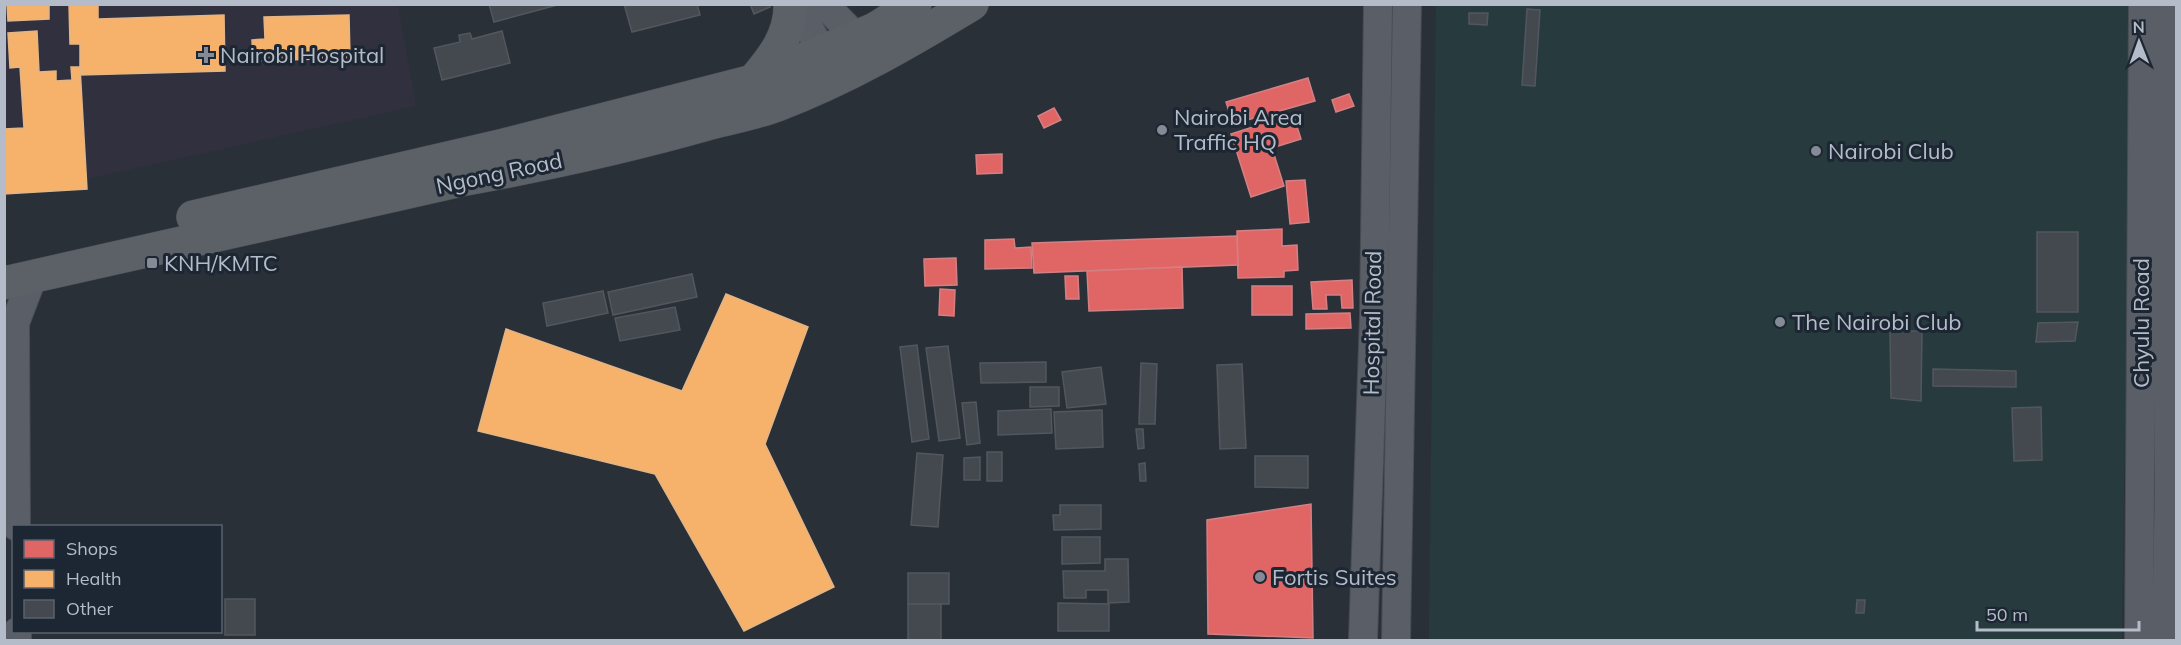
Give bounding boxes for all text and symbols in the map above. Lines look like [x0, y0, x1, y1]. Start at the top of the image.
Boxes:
north arrow [2109, 12, 2169, 72]
text: N [2133, 17, 2145, 37]
place label: Nairobi Hospital [220, 41, 384, 69]
marker: Nairobi Hospital [197, 46, 215, 64]
place label: Nairobi Area Traffic HQ [1174, 103, 1303, 156]
marker: Nairobi Area Traffic HQ [1155, 123, 1169, 137]
place label: Nairobi Club [1828, 137, 1954, 165]
marker: Nairobi Club [1809, 144, 1823, 158]
street label: Ngong Road [433, 146, 565, 200]
place label: KNH/KMTC [164, 249, 278, 277]
street label: Hospital Road [1357, 250, 1387, 396]
marker: KNH/KMTC [145, 256, 159, 270]
street label: Chyulu Road [2127, 258, 2155, 388]
place label: The Nairobi Club [1792, 308, 1962, 336]
marker: The Nairobi Club [1773, 315, 1787, 329]
legend [12, 525, 222, 633]
text: Shops [66, 537, 118, 560]
place label: Fortis Suites [1272, 563, 1397, 591]
text: Health [66, 567, 122, 590]
marker: Fortis Suites [1253, 570, 1267, 584]
scale bar [1977, 594, 2139, 632]
text: Other [66, 597, 114, 620]
text: 50 m [1986, 603, 2028, 626]

